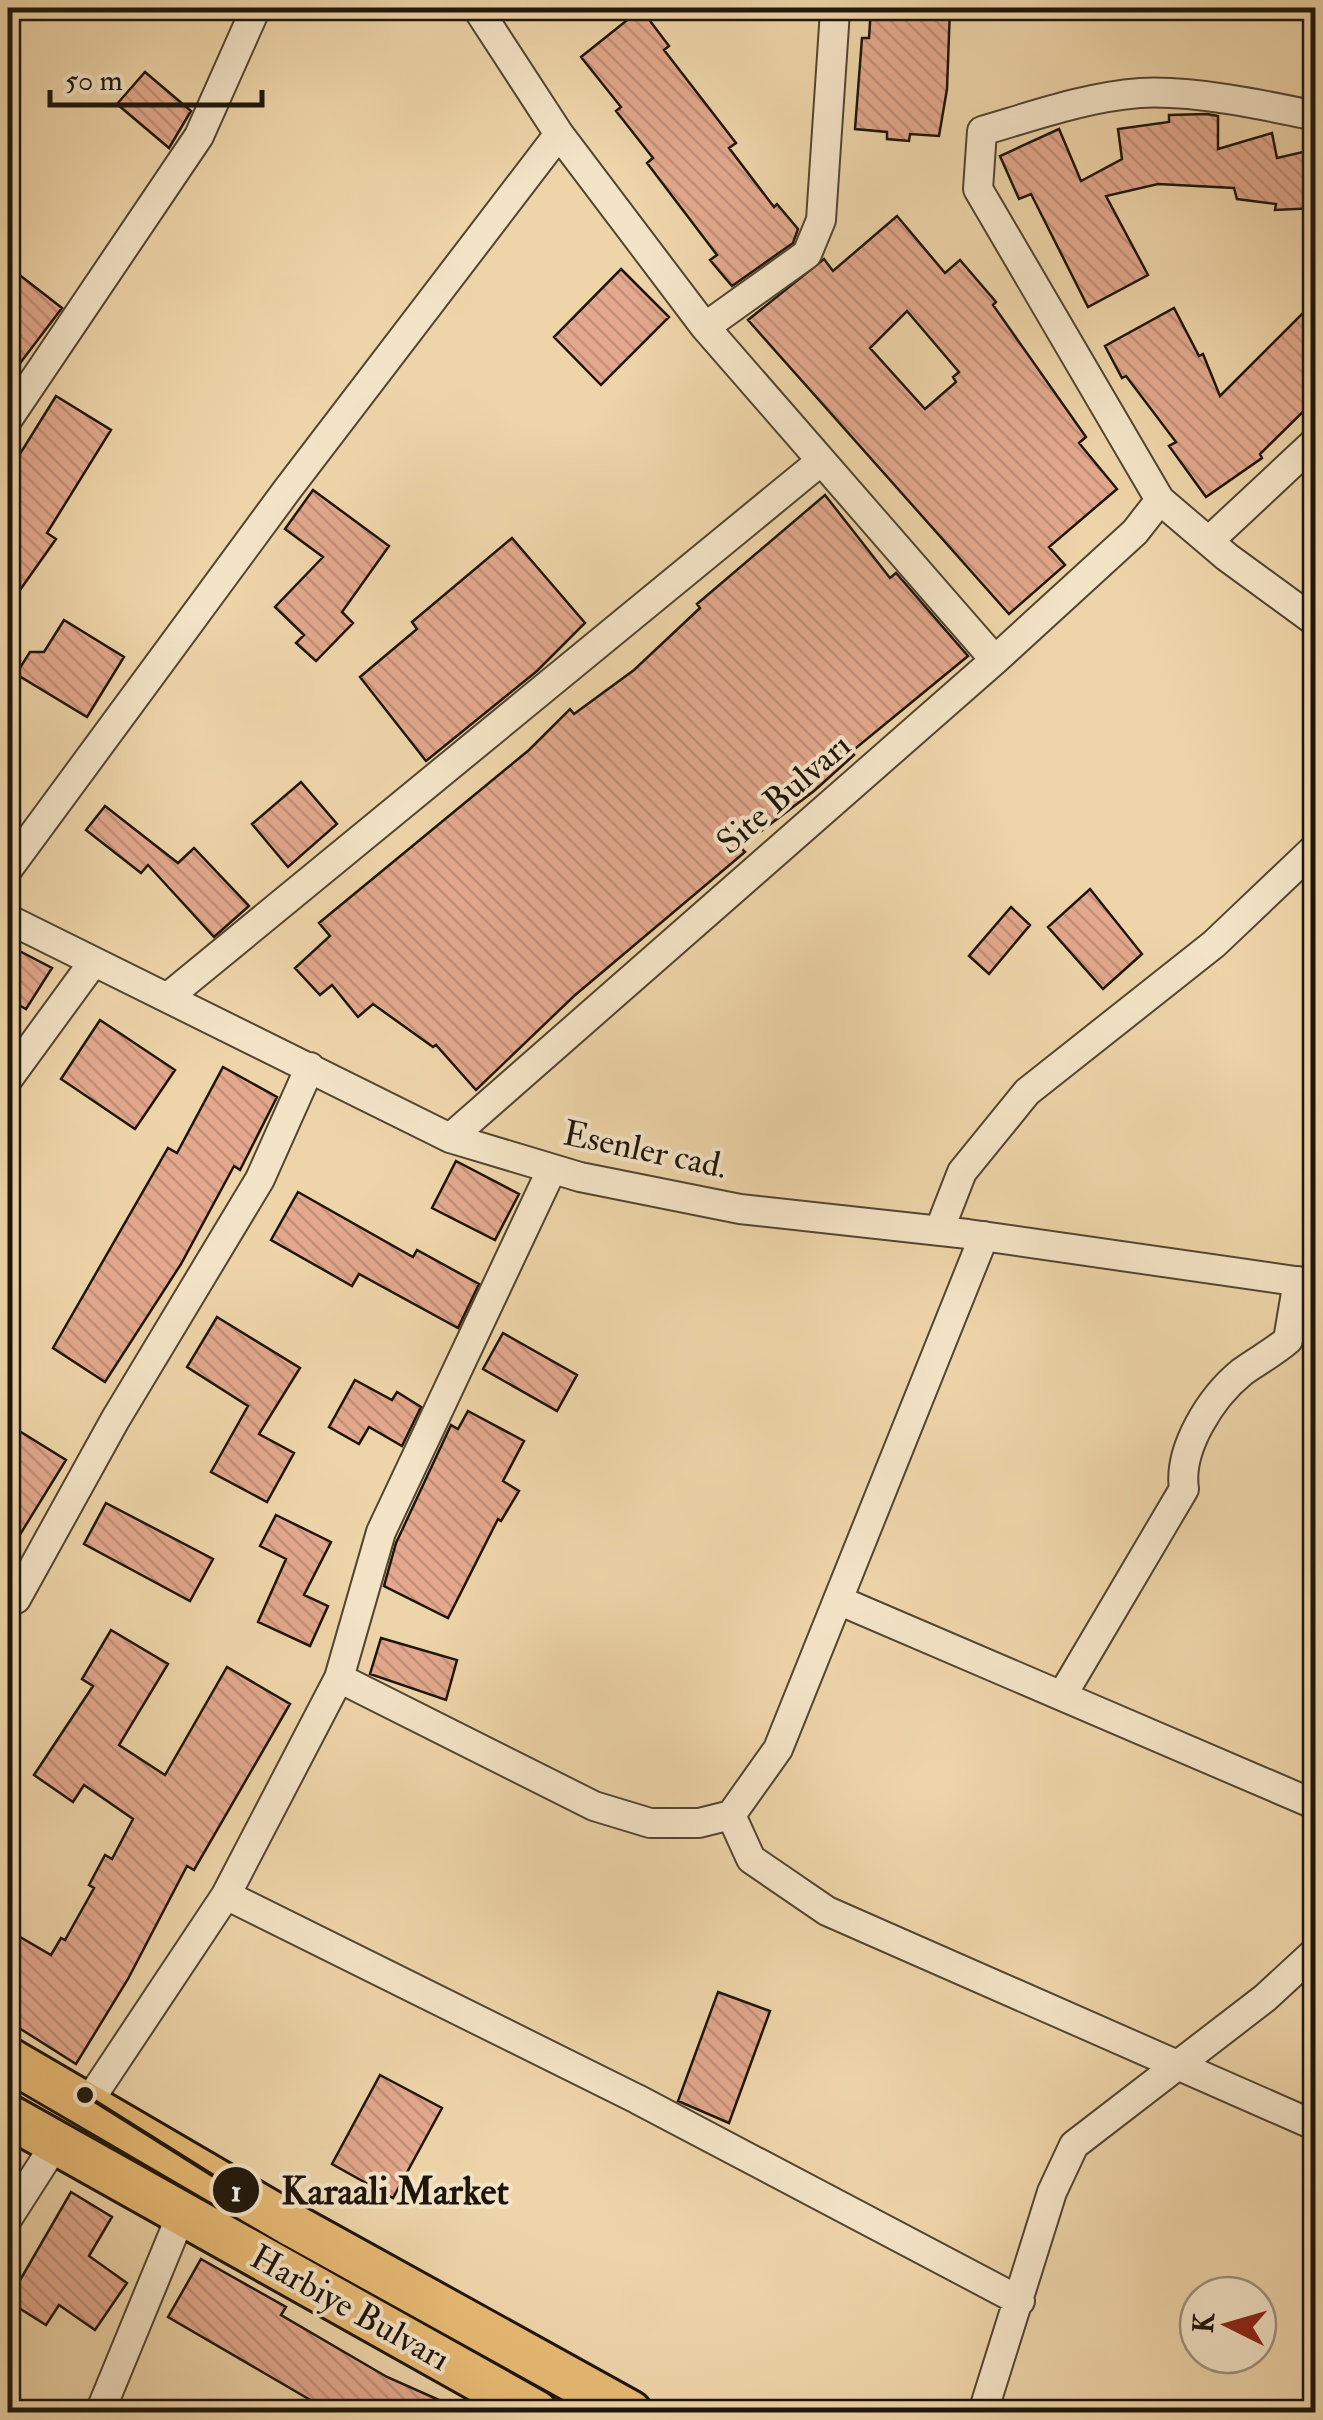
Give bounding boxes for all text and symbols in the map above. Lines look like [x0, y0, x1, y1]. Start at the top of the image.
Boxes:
scale bar [50, 45, 262, 107]
text: 50 m [65, 62, 123, 99]
street label: Site Bulvarı [708, 724, 860, 864]
street label: Esenler cad. [559, 1111, 731, 1189]
callout: Karaali Market [211, 2156, 528, 2224]
text: Karaali Market [281, 2168, 509, 2216]
text: 1 [231, 2173, 241, 2210]
street label: Harbiye Bulvarı [243, 2235, 457, 2381]
north arrow [1178, 2275, 1278, 2375]
text: K [1186, 2310, 1223, 2334]

